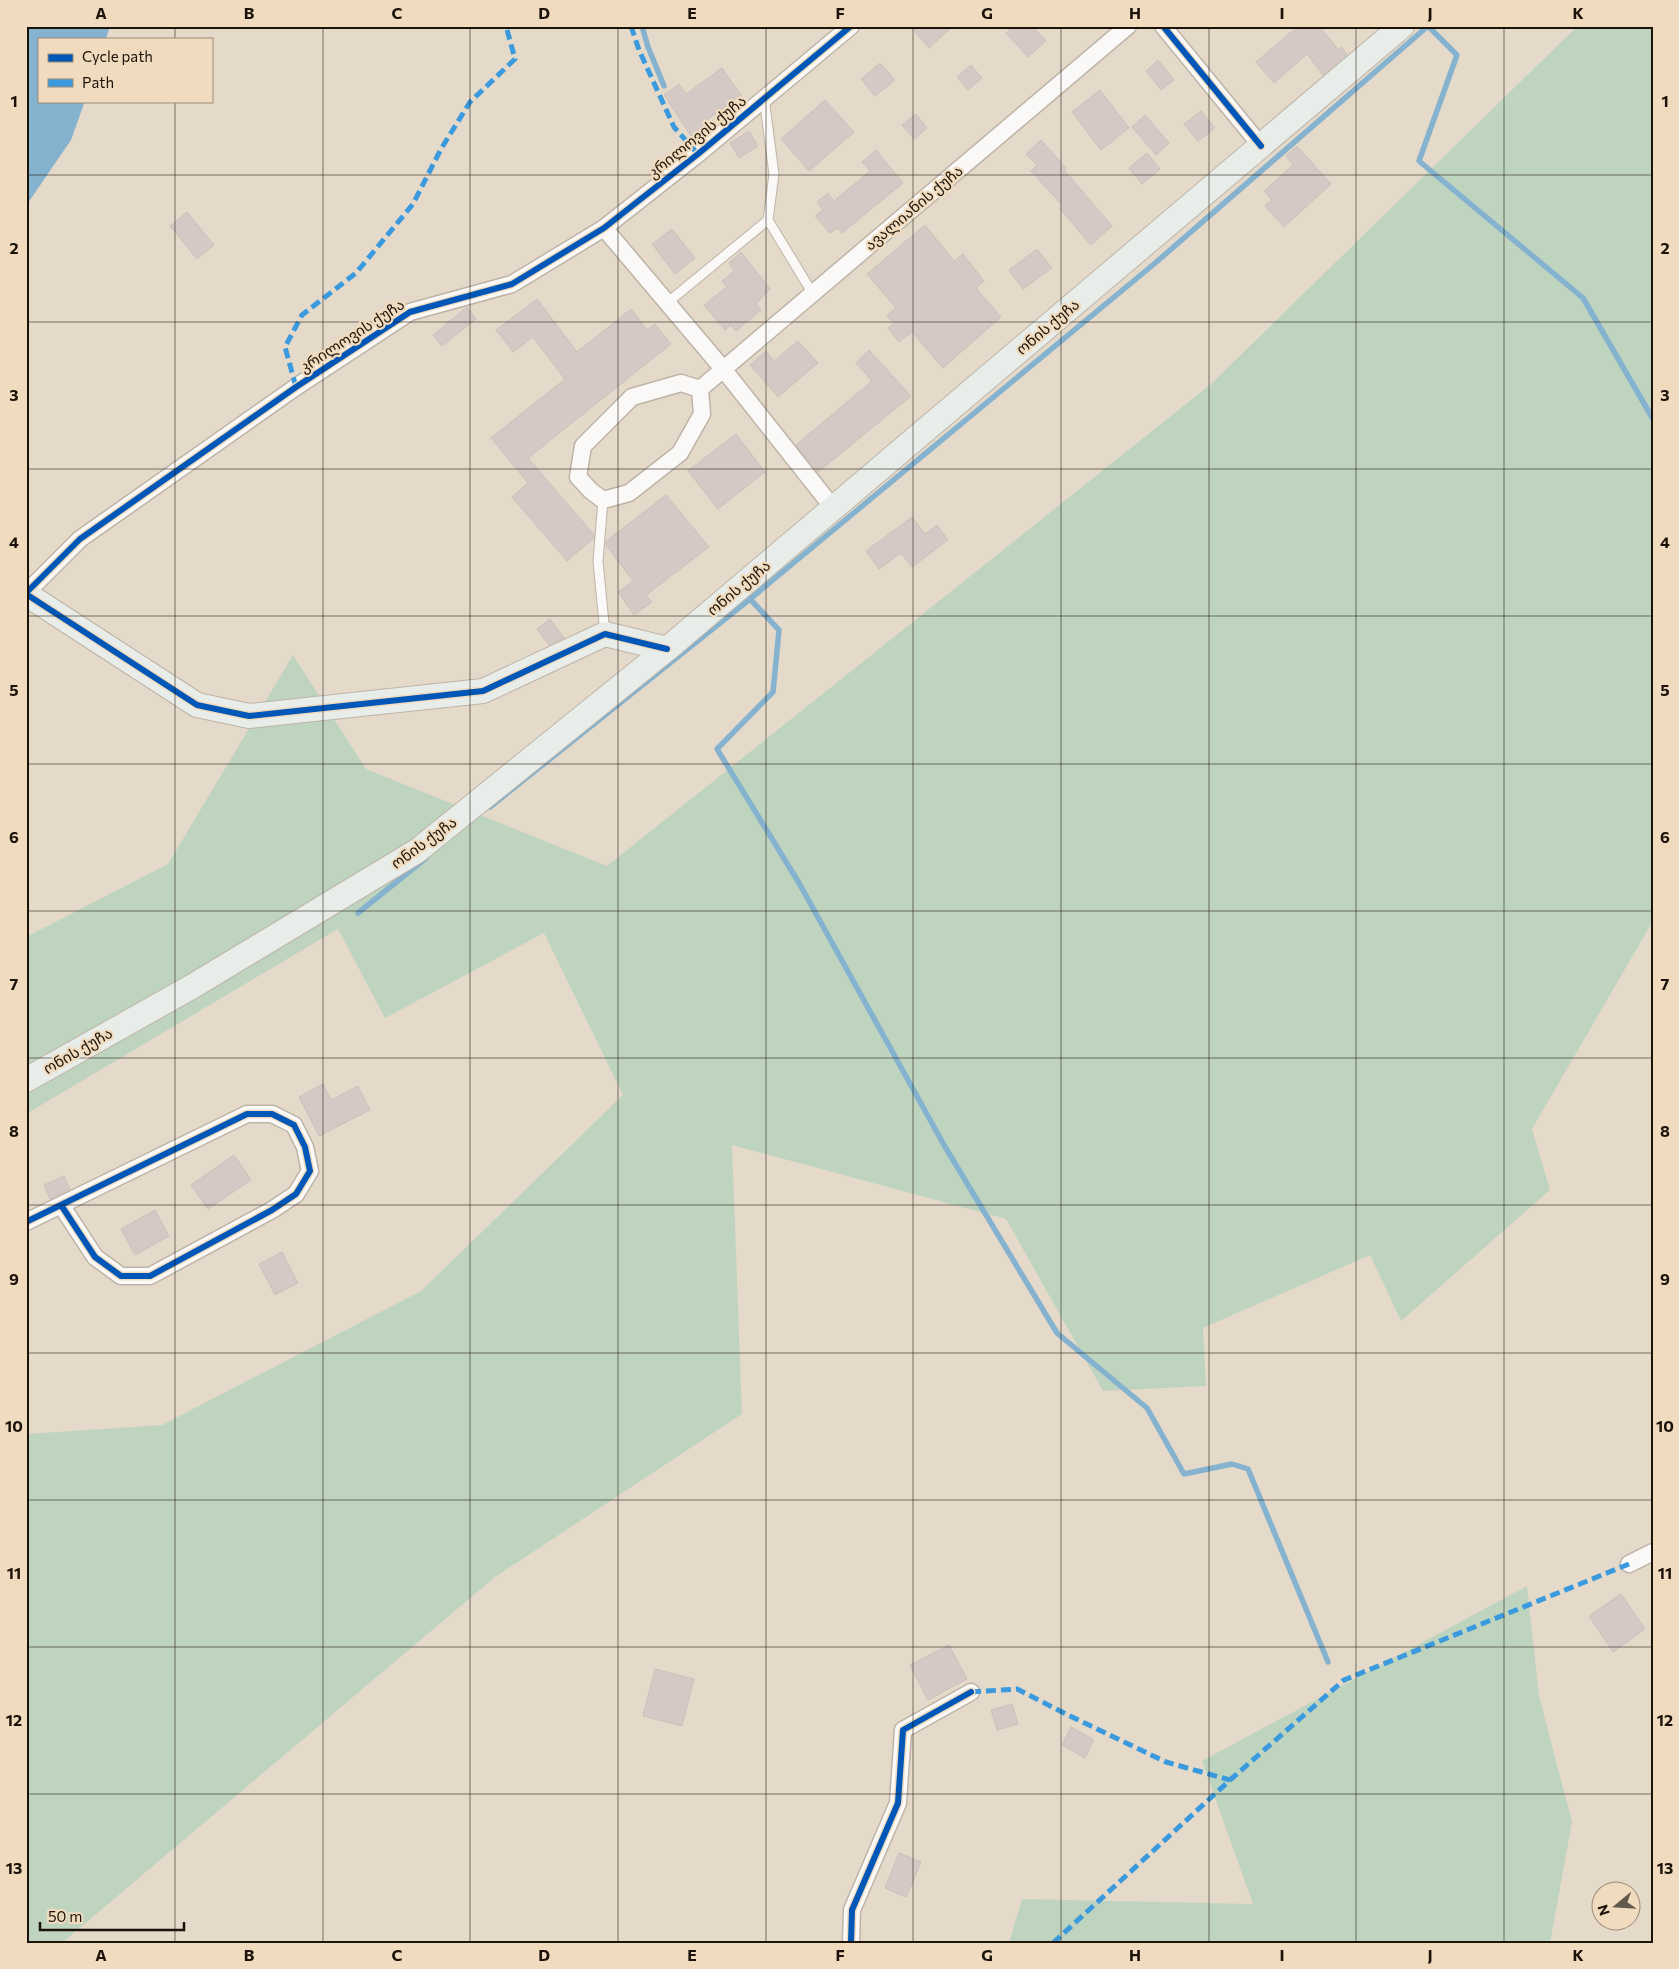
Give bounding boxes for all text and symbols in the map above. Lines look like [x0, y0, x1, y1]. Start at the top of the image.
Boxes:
text: A [95, 3, 107, 22]
text: B [244, 3, 255, 22]
text: C [392, 3, 403, 22]
text: D [538, 3, 550, 22]
text: E [687, 3, 697, 22]
text: F [835, 3, 845, 22]
text: G [981, 3, 993, 22]
text: H [1129, 3, 1141, 22]
text: I [1279, 3, 1285, 22]
text: J [1427, 3, 1433, 22]
text: K [1572, 3, 1584, 22]
legend [38, 38, 212, 102]
text: Cycle path [82, 47, 153, 65]
text: Path [82, 73, 114, 91]
text: 1 [10, 91, 18, 110]
street label: კრილოვის ქუჩა [643, 91, 750, 182]
text: 1 [1661, 91, 1669, 110]
street label: ავალიანის ქუჩა [861, 161, 967, 254]
text: 2 [9, 238, 19, 257]
text: 2 [1660, 238, 1670, 257]
street label: კრილოვის ქუჩა [296, 295, 408, 377]
street label: ონის ქუჩა [1012, 295, 1083, 359]
text: 3 [9, 385, 19, 404]
text: 3 [1660, 385, 1670, 404]
text: 4 [9, 532, 19, 551]
text: 4 [1660, 532, 1670, 551]
street label: ონის ქუჩა [703, 556, 774, 620]
text: 5 [9, 680, 19, 699]
text: 5 [1660, 680, 1670, 699]
street label: ონის ქუჩა [387, 812, 460, 873]
text: 6 [9, 827, 19, 846]
text: 6 [1660, 827, 1670, 846]
text: 7 [10, 974, 19, 993]
text: 7 [1661, 974, 1670, 993]
street label: ონის ქუჩა [40, 1023, 116, 1078]
text: 8 [9, 1121, 19, 1140]
text: 8 [1660, 1121, 1670, 1140]
text: 9 [9, 1269, 19, 1288]
text: 9 [1660, 1269, 1670, 1288]
text: 10 [5, 1416, 23, 1435]
text: 10 [1656, 1416, 1674, 1435]
text: 11 [7, 1563, 21, 1582]
text: 11 [1658, 1563, 1672, 1582]
text: 12 [6, 1710, 22, 1729]
text: 12 [1657, 1710, 1673, 1729]
text: 13 [6, 1858, 22, 1877]
text: 13 [1657, 1858, 1673, 1877]
north arrow [1592, 1882, 1642, 1932]
scale bar [40, 1899, 184, 1931]
text: N [1593, 1903, 1613, 1918]
text: 50 m [48, 1907, 82, 1925]
text: A [95, 1945, 107, 1964]
text: B [244, 1945, 255, 1964]
text: C [392, 1945, 403, 1964]
text: D [538, 1945, 550, 1964]
text: E [687, 1945, 697, 1964]
text: F [835, 1945, 845, 1964]
text: G [981, 1945, 993, 1964]
text: H [1129, 1945, 1141, 1964]
text: I [1279, 1945, 1285, 1964]
text: J [1427, 1945, 1433, 1964]
text: K [1572, 1945, 1584, 1964]

